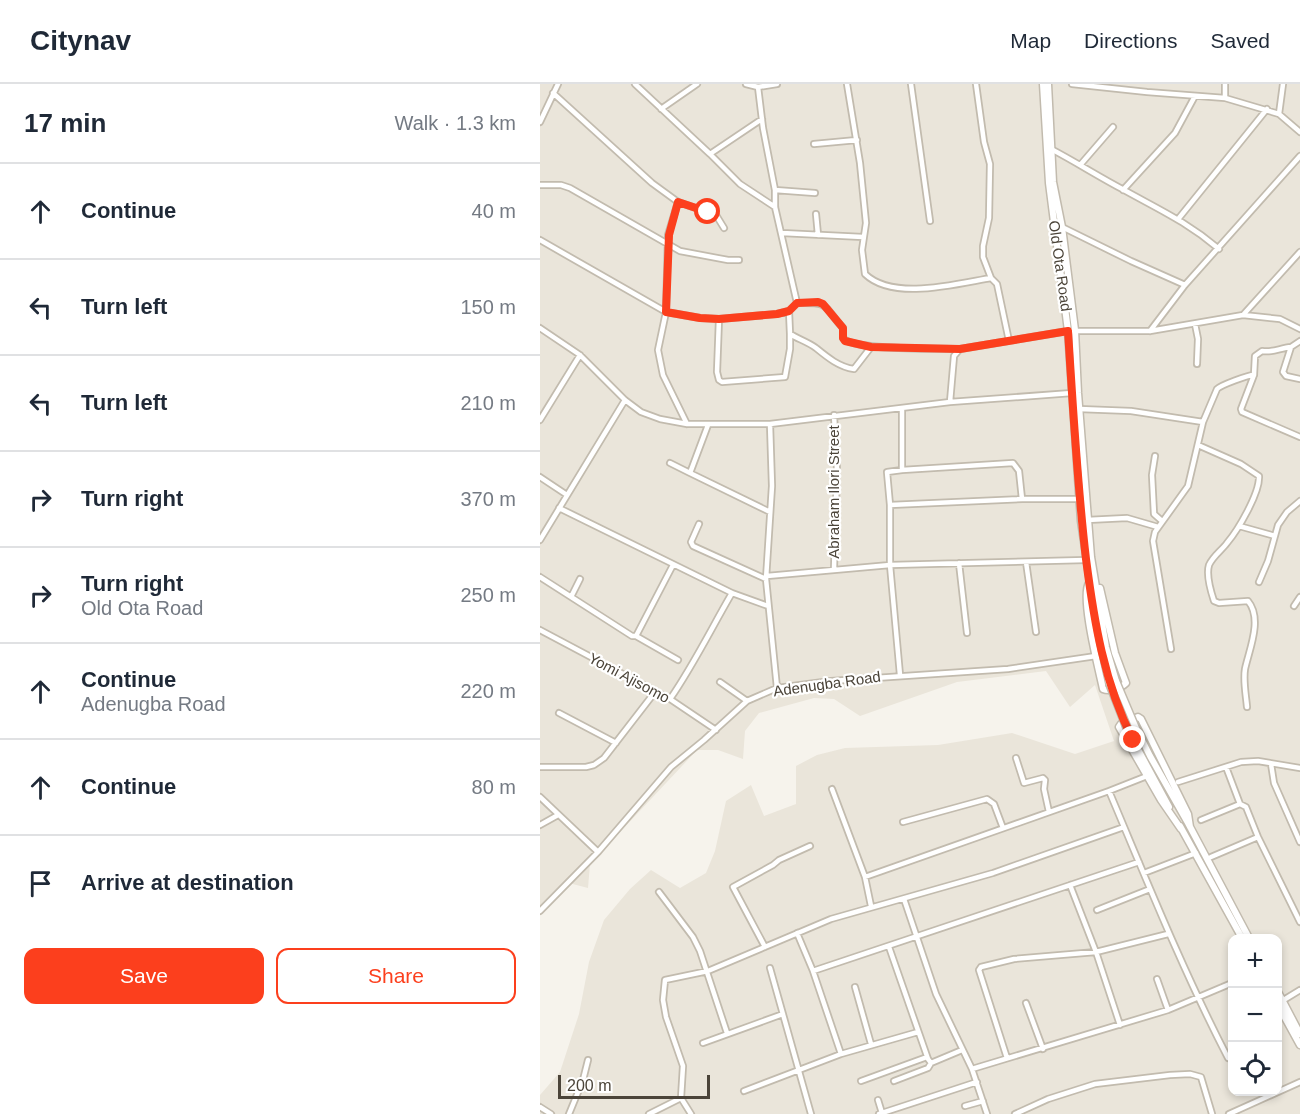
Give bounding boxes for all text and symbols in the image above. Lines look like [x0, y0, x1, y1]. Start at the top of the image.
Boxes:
text: Citynav [30, 25, 131, 56]
text: Map [1010, 29, 1051, 52]
text: Directions [1084, 29, 1177, 52]
text: Saved [1210, 29, 1270, 52]
text: 17 min [24, 108, 106, 138]
text: Walk · 1.3 km [395, 112, 516, 134]
icon: ahead [24, 195, 57, 228]
text: Continue [81, 198, 176, 223]
route start [694, 198, 720, 224]
text: 40 m [472, 200, 516, 222]
street label: Old Ota Road [1046, 219, 1075, 313]
icon: left [24, 291, 57, 324]
text: Turn left [81, 294, 167, 319]
text: 150 m [460, 296, 516, 318]
icon: left [24, 387, 57, 420]
text: Turn left [81, 390, 167, 415]
text: 210 m [460, 392, 516, 414]
street label: Abraham Ilori Street [825, 424, 842, 559]
icon: right [24, 483, 57, 516]
text: Turn right [81, 486, 183, 511]
text: 370 m [460, 488, 516, 510]
text: Turn right [81, 571, 183, 596]
icon: right [24, 579, 57, 612]
text: 250 m [460, 584, 516, 606]
text: Old Ota Road [81, 597, 203, 619]
street label: Yomi Ajisomo [586, 649, 673, 706]
text: Continue [81, 667, 176, 692]
street label: Adenugba Road [772, 668, 882, 699]
icon: ahead [24, 675, 57, 708]
text: 220 m [460, 680, 516, 702]
text: Adenugba Road [81, 693, 226, 715]
route end [1119, 726, 1145, 752]
icon: ahead [24, 771, 57, 804]
text: Continue [81, 774, 176, 799]
text: 80 m [472, 776, 516, 798]
icon: arrive [24, 867, 57, 900]
text: Arrive at destination [81, 870, 294, 895]
map controls [1228, 934, 1282, 1096]
button: + [1228, 934, 1282, 988]
button: Save [24, 948, 264, 1004]
button: Share [276, 948, 516, 1004]
button: − [1228, 988, 1282, 1042]
button: locate [1228, 1042, 1282, 1096]
scale bar [558, 1072, 710, 1100]
text: 200 m [567, 1077, 611, 1094]

